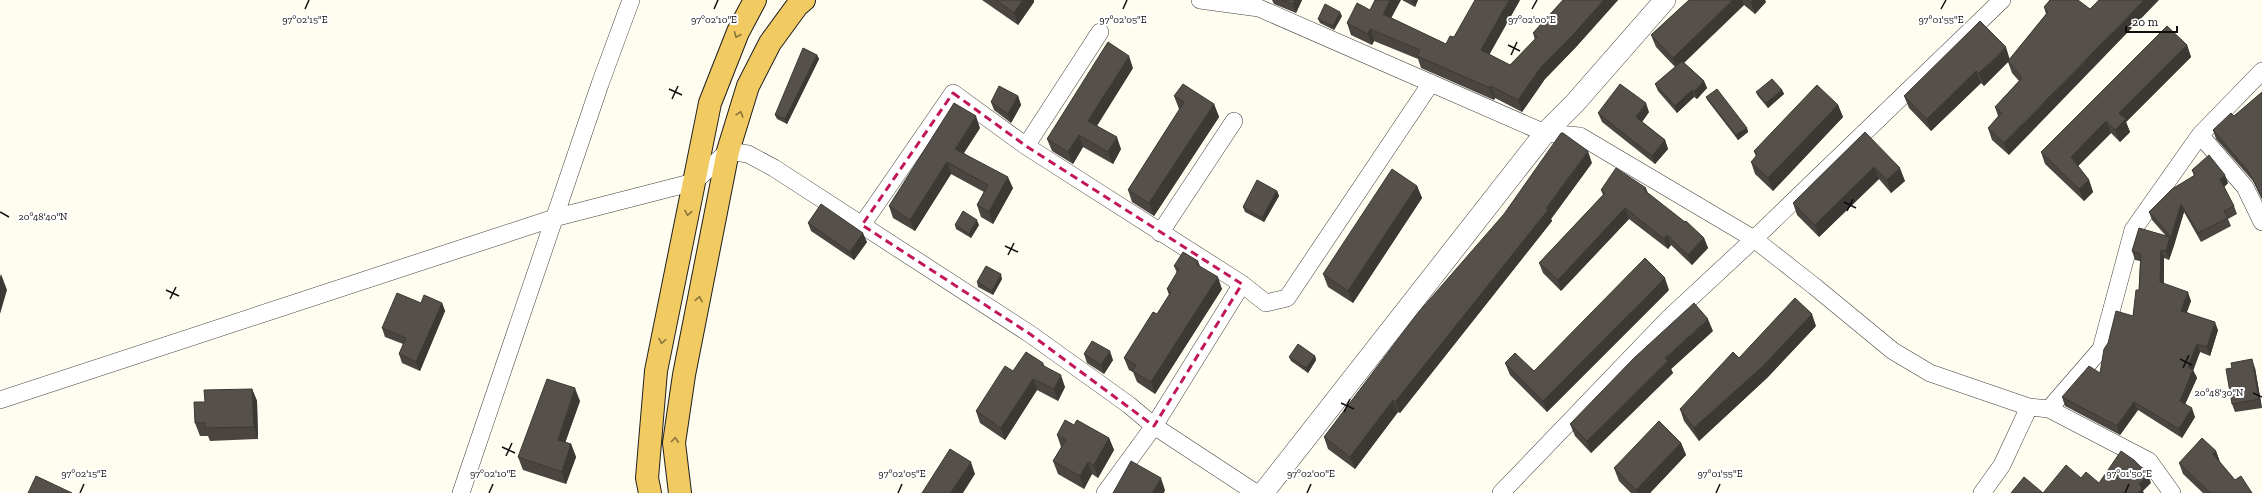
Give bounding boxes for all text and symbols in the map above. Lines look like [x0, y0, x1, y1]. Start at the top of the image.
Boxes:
scale bar [2126, 8, 2177, 34]
text: 97°02'15"E [282, 14, 328, 26]
text: 97°02'10"E [691, 14, 737, 26]
text: 97°02'05"E [1099, 14, 1147, 26]
text: 97°02'00"E [1508, 14, 1556, 26]
text: 97°01'55"E [1918, 14, 1964, 26]
text: 20 m [2132, 15, 2159, 29]
one-way arrow [734, 30, 742, 38]
one-way arrow [735, 110, 744, 117]
one-way arrow [684, 210, 693, 216]
text: 20°48'40"N [18, 211, 68, 223]
one-way arrow [695, 296, 703, 302]
one-way arrow [659, 338, 667, 344]
text: 20°48'30"N [2195, 387, 2244, 399]
one-way arrow [670, 437, 679, 444]
text: 97°02'15"E [61, 468, 107, 480]
text: 97°02'10"E [470, 468, 516, 480]
text: 97°02'05"E [878, 468, 926, 480]
text: 97°02'00"E [1287, 468, 1335, 480]
text: 97°01'55"E [1697, 468, 1743, 480]
text: 97°01'50"E [2106, 468, 2152, 480]

